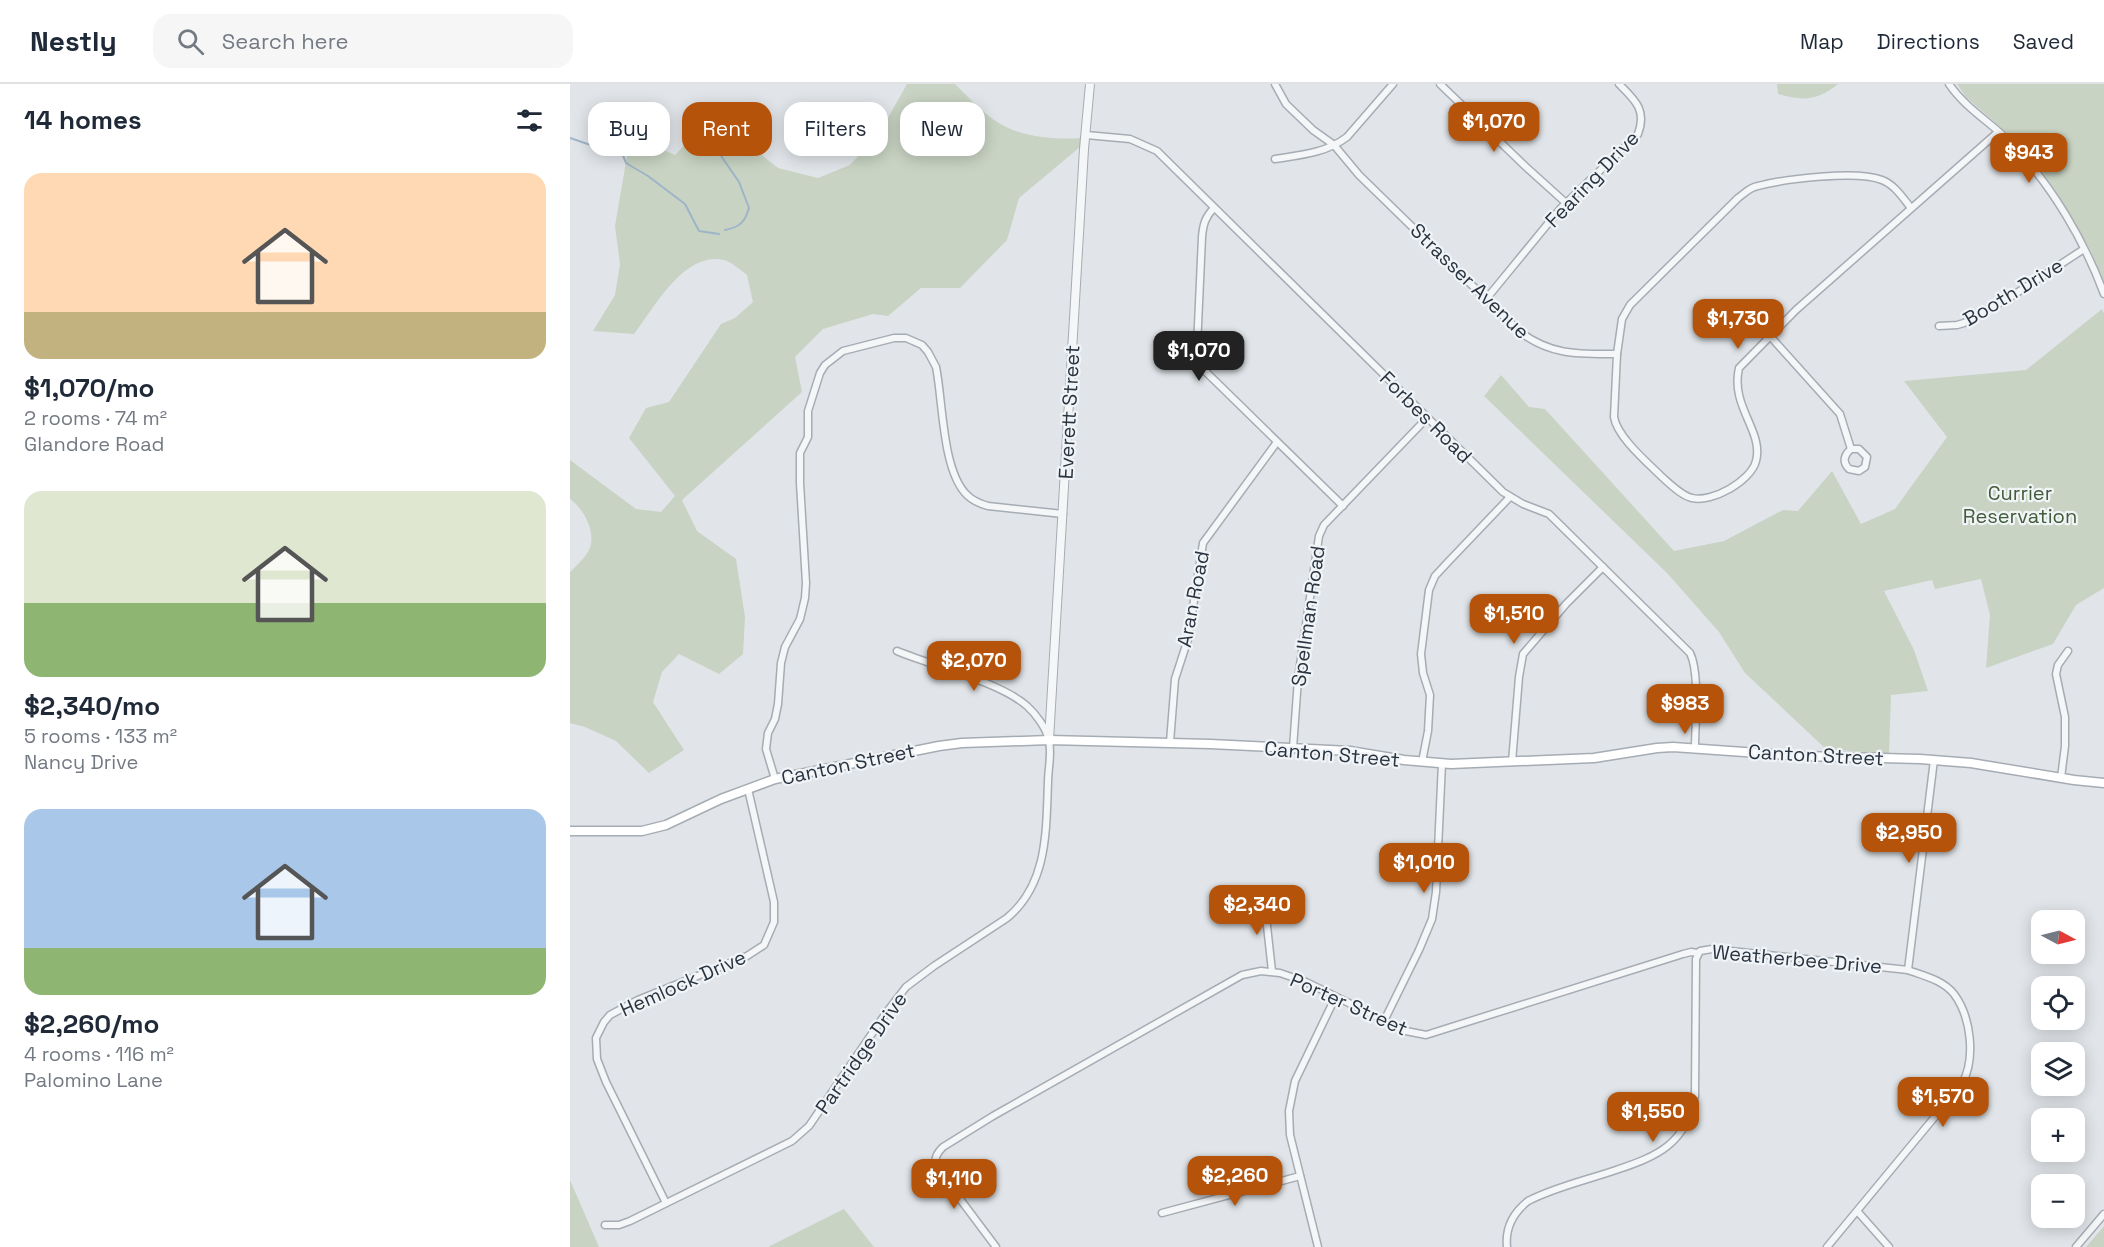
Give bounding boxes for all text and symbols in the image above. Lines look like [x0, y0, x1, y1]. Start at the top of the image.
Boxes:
search box [153, 14, 573, 68]
text: Nestly [30, 23, 117, 59]
icon: search [174, 25, 207, 58]
text: Search here [222, 27, 349, 55]
text: Map [1800, 28, 1844, 55]
text: Directions [1877, 28, 1980, 55]
text: Saved [2013, 28, 2074, 55]
chip: Buy [588, 102, 670, 156]
chip: Rent [682, 102, 772, 156]
chip: Filters [784, 102, 888, 156]
chip: New [900, 102, 985, 156]
pin: $1,070 [1445, 102, 1543, 153]
text: 14 homes [24, 103, 142, 137]
icon: filters [513, 104, 546, 137]
text: $1,070 [1462, 108, 1526, 134]
street label: Fearing Drive [1539, 125, 1645, 233]
pin: $943 [1993, 133, 2065, 184]
text: $943 [2004, 139, 2054, 165]
icon: home [231, 212, 339, 320]
street label: Strasser Avenue [1405, 217, 1535, 345]
street label: Booth Drive [1958, 252, 2068, 332]
pin: $1,730 [1689, 299, 1787, 350]
text: $1,730 [1707, 305, 1769, 331]
pin: $1,070 [1150, 331, 1248, 382]
text: $1,070 [1167, 337, 1231, 363]
street label: Everett Street [1053, 344, 1085, 480]
street label: Forbes Road [1374, 365, 1478, 469]
text: $1,070/mo [24, 371, 155, 405]
text: 2 rooms · 74 m² [24, 405, 167, 431]
text: Glandore Road [24, 431, 164, 457]
park label: Currier Reservation [1963, 480, 2077, 529]
icon: home [231, 530, 339, 638]
street label: Spellman Road [1285, 544, 1331, 688]
street label: Aran Road [1171, 549, 1215, 649]
pin: $1,510 [1465, 594, 1563, 645]
text: $1,510 [1484, 600, 1544, 626]
pin: $2,070 [925, 641, 1023, 692]
text: $2,070 [941, 647, 1007, 673]
pin: $983 [1649, 684, 1721, 735]
text: $2,340/mo [24, 689, 160, 723]
text: $983 [1661, 690, 1709, 716]
text: 5 rooms · 133 m² [24, 723, 177, 749]
street label: Canton Street [1263, 735, 1401, 773]
street label: Canton Street [779, 737, 917, 791]
street label: Canton Street [1747, 738, 1885, 772]
text: Nancy Drive [24, 749, 138, 775]
pin: $2,950 [1860, 813, 1958, 864]
text: $2,950 [1875, 819, 1943, 845]
pin: $1,010 [1375, 843, 1473, 894]
icon: home [231, 848, 339, 956]
text: $1,010 [1393, 849, 1455, 875]
pin: $2,340 [1208, 885, 1306, 936]
text: $2,340 [1223, 891, 1291, 917]
north arrow [2031, 910, 2085, 964]
map controls [2031, 910, 2085, 1228]
street label: Weatherbee Drive [1711, 939, 1883, 979]
street label: Hemlock Drive [616, 944, 750, 1022]
street label: Porter Street [1286, 966, 1412, 1042]
button: locate [2031, 976, 2085, 1030]
street label: Partridge Drive [809, 987, 913, 1119]
text: $2,260/mo [24, 1007, 159, 1041]
text: 4 rooms · 116 m² [24, 1041, 174, 1067]
button: layers [2031, 1042, 2085, 1096]
text: Palomino Lane [24, 1067, 163, 1093]
pin: $1,570 [1894, 1077, 1992, 1128]
text: $1,570 [1912, 1083, 1974, 1109]
pin: $1,550 [1604, 1092, 1702, 1143]
text: $1,550 [1621, 1098, 1685, 1124]
button: + [2031, 1108, 2085, 1162]
pin: $2,260 [1186, 1156, 1284, 1207]
pin: $1,110 [905, 1159, 1003, 1210]
text: $2,260 [1201, 1162, 1269, 1188]
text: $1,110 [925, 1165, 983, 1191]
button: − [2031, 1174, 2085, 1228]

